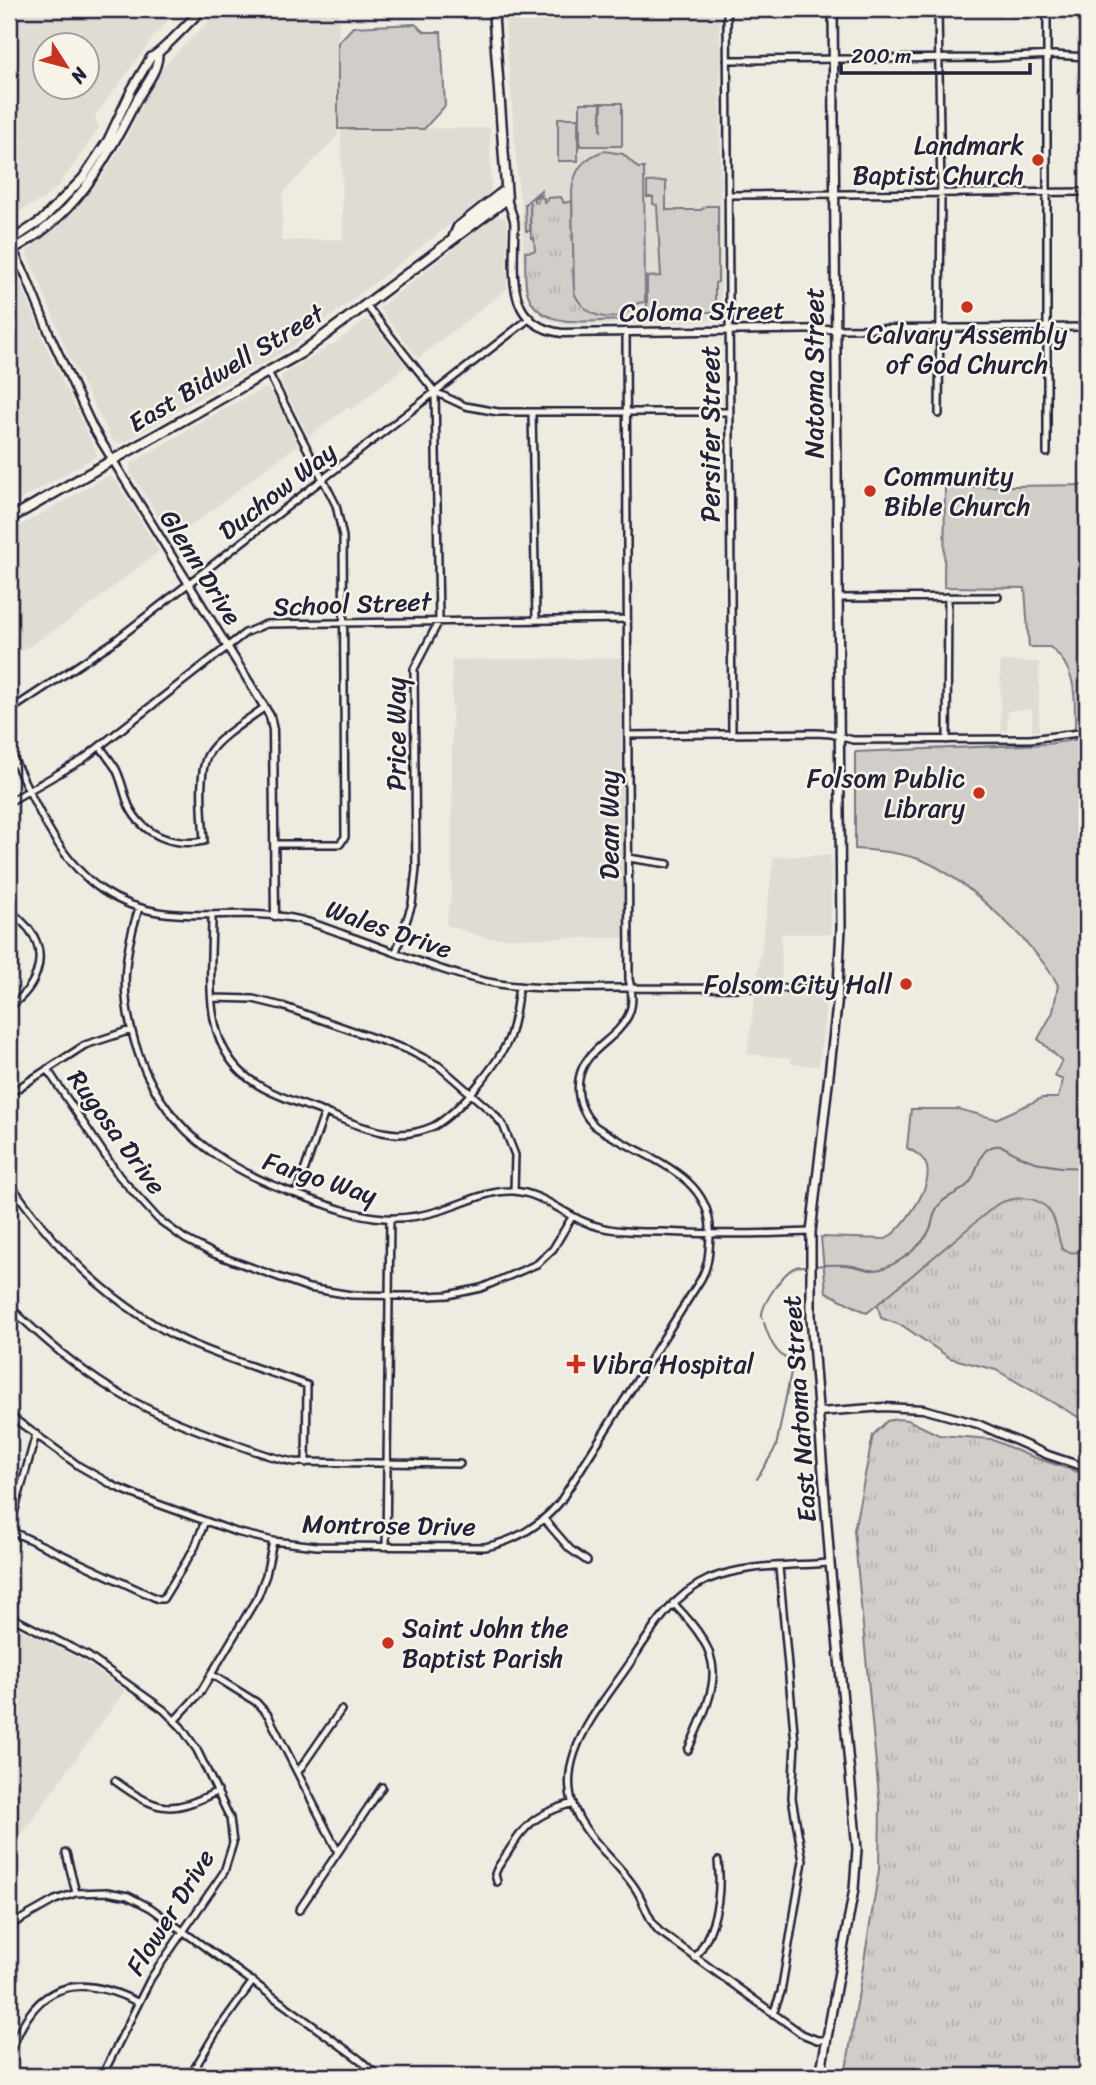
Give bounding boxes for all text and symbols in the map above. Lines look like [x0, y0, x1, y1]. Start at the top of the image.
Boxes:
north arrow [32, 32, 102, 102]
scale bar [841, 32, 1030, 76]
text: 200 m [851, 37, 911, 75]
text: N [62, 60, 97, 91]
place label: Landmark Baptist Church [852, 122, 1024, 198]
marker: Landmark Baptist Church [1030, 152, 1046, 168]
street label: Coloma Street [619, 287, 785, 335]
street label: Natoma Street [791, 288, 837, 458]
street label: East Bidwell Street [119, 290, 335, 445]
marker: Calvary Assembly of God Church [959, 299, 975, 315]
place label: Calvary Assembly of God Church [867, 311, 1068, 387]
street label: Persifer Street [687, 346, 733, 522]
street label: Duchow Way [207, 429, 347, 552]
place label: Community Bible Church [884, 453, 1030, 529]
marker: Community Bible Church [862, 483, 878, 499]
street label: Glenn Drive [147, 500, 255, 635]
street label: School Street [272, 578, 433, 630]
street label: Price Way [373, 677, 419, 791]
place label: Folsom Public Library [807, 755, 966, 831]
street label: Dean Way [586, 770, 632, 880]
marker: Folsom Public Library [971, 785, 987, 801]
street label: Wales Drive [319, 886, 459, 972]
place label: Folsom City Hall [704, 961, 893, 1007]
marker: Folsom City Hall [898, 976, 914, 992]
street label: Rugosa Drive [55, 1059, 179, 1205]
street label: Fargo Way [257, 1138, 384, 1218]
street label: East Natoma Street [768, 1294, 830, 1524]
place label: Vibra Hospital [592, 1341, 755, 1387]
marker: Vibra Hospital [566, 1354, 586, 1374]
street label: Montrose Drive [302, 1500, 476, 1550]
place label: Saint John the Baptist Parish [402, 1605, 569, 1681]
marker: Saint John the Baptist Parish [380, 1635, 396, 1651]
street label: Flower Drive [113, 1839, 227, 1985]

